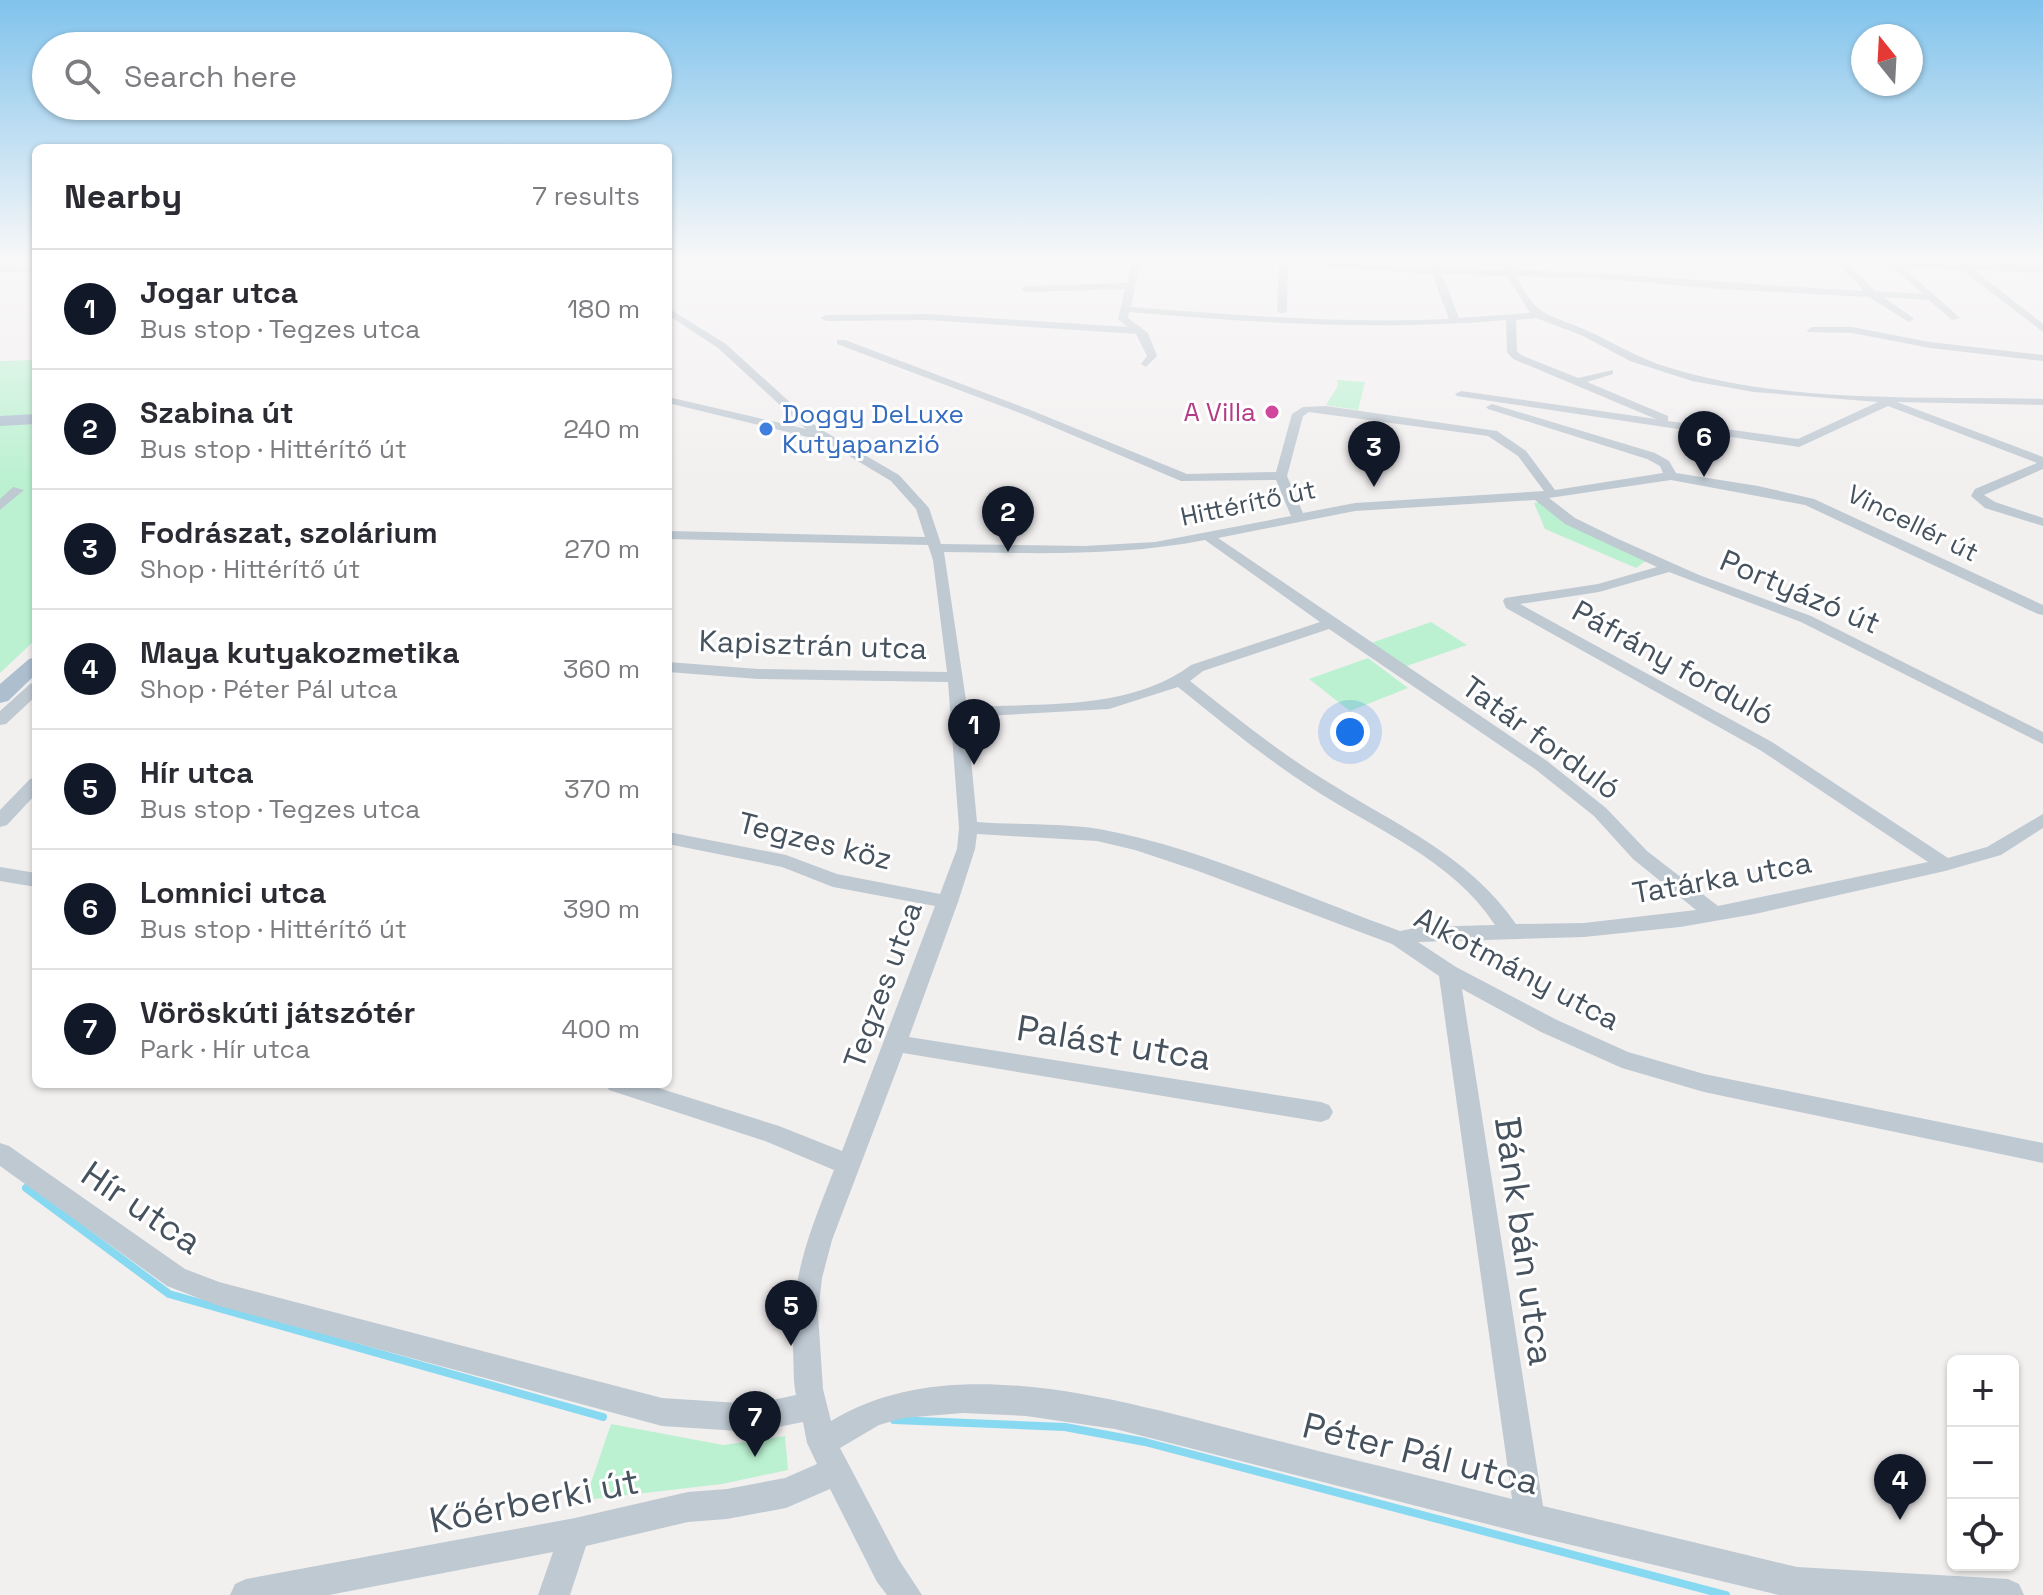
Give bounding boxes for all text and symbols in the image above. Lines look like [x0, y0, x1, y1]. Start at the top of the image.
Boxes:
north arrow [1851, 24, 1923, 96]
search box [32, 32, 672, 120]
icon: search [60, 54, 104, 98]
text: Search here [124, 57, 297, 96]
text: Nearby [64, 175, 182, 218]
text: 7 results [532, 179, 640, 213]
text: Jogar utca [140, 273, 298, 312]
text: 1 [84, 292, 96, 326]
text: 180 m [567, 292, 640, 326]
text: Bus stop · Tegzes utca [140, 312, 420, 346]
text: Szabina út [140, 393, 294, 432]
place label: A Villa [1183, 395, 1256, 429]
place label: Doggy DeLuxe Kutyapanzió [782, 397, 964, 461]
marker: A Villa [1263, 403, 1281, 421]
pin: 6 [1678, 411, 1730, 477]
text: 2 [82, 412, 98, 446]
text: 240 m [563, 412, 640, 446]
marker: Doggy DeLuxe Kutyapanzió [757, 420, 775, 438]
pin: 3 [1348, 421, 1400, 487]
text: Bus stop · Hittérítő út [140, 432, 407, 466]
street label: Hittérítő út [1177, 472, 1319, 534]
street label: Vincellér út [1842, 477, 1984, 569]
pin: 2 [982, 486, 1034, 552]
text: Fodrászat, szolárium [140, 513, 438, 552]
text: 3 [82, 532, 98, 566]
text: 270 m [564, 532, 640, 566]
street label: Portyázó út [1714, 540, 1886, 643]
text: Shop · Hittérítő út [140, 552, 360, 586]
street label: Páfrány forduló [1565, 591, 1781, 734]
street label: Kapisztrán utca [698, 621, 928, 668]
text: Maya kutyakozmetika [140, 633, 459, 672]
text: 4 [82, 652, 98, 686]
text: 360 m [563, 652, 640, 686]
street label: Tatár forduló [1454, 667, 1628, 808]
text: Shop · Péter Pál utca [140, 672, 398, 706]
pin: 1 [948, 699, 1000, 765]
your location [1330, 712, 1370, 752]
text: Hír utca [140, 753, 254, 792]
text: 5 [82, 772, 98, 806]
text: 370 m [564, 772, 640, 806]
text: Bus stop · Tegzes utca [140, 792, 420, 826]
street label: Tegzes köz [734, 803, 896, 878]
street label: Tatárka utca [1629, 843, 1815, 912]
text: Lomnici utca [140, 873, 326, 912]
text: 6 [82, 892, 98, 926]
text: 390 m [563, 892, 640, 926]
street label: Tegzes utca [834, 896, 931, 1074]
street label: Alkotmány utca [1408, 898, 1627, 1039]
text: Bus stop · Hittérítő út [140, 912, 407, 946]
text: Vöröskúti játszótér [140, 993, 415, 1032]
street label: Palást utca [1014, 1005, 1214, 1081]
text: 7 [83, 1012, 97, 1046]
text: 400 m [561, 1012, 640, 1046]
text: Park · Hír utca [140, 1032, 310, 1066]
street label: Bánk bán utca [1484, 1114, 1564, 1368]
street label: Hír utca [72, 1151, 210, 1265]
pin: 5 [765, 1280, 817, 1346]
map controls [1947, 1355, 2019, 1571]
button: + [1947, 1355, 2019, 1427]
pin: 7 [729, 1391, 781, 1457]
street label: Péter Pál utca [1298, 1402, 1544, 1506]
button: − [1947, 1427, 2019, 1499]
pin: 4 [1874, 1454, 1926, 1520]
street label: Kőérberki út [426, 1458, 643, 1544]
button: locate [1947, 1499, 2019, 1571]

